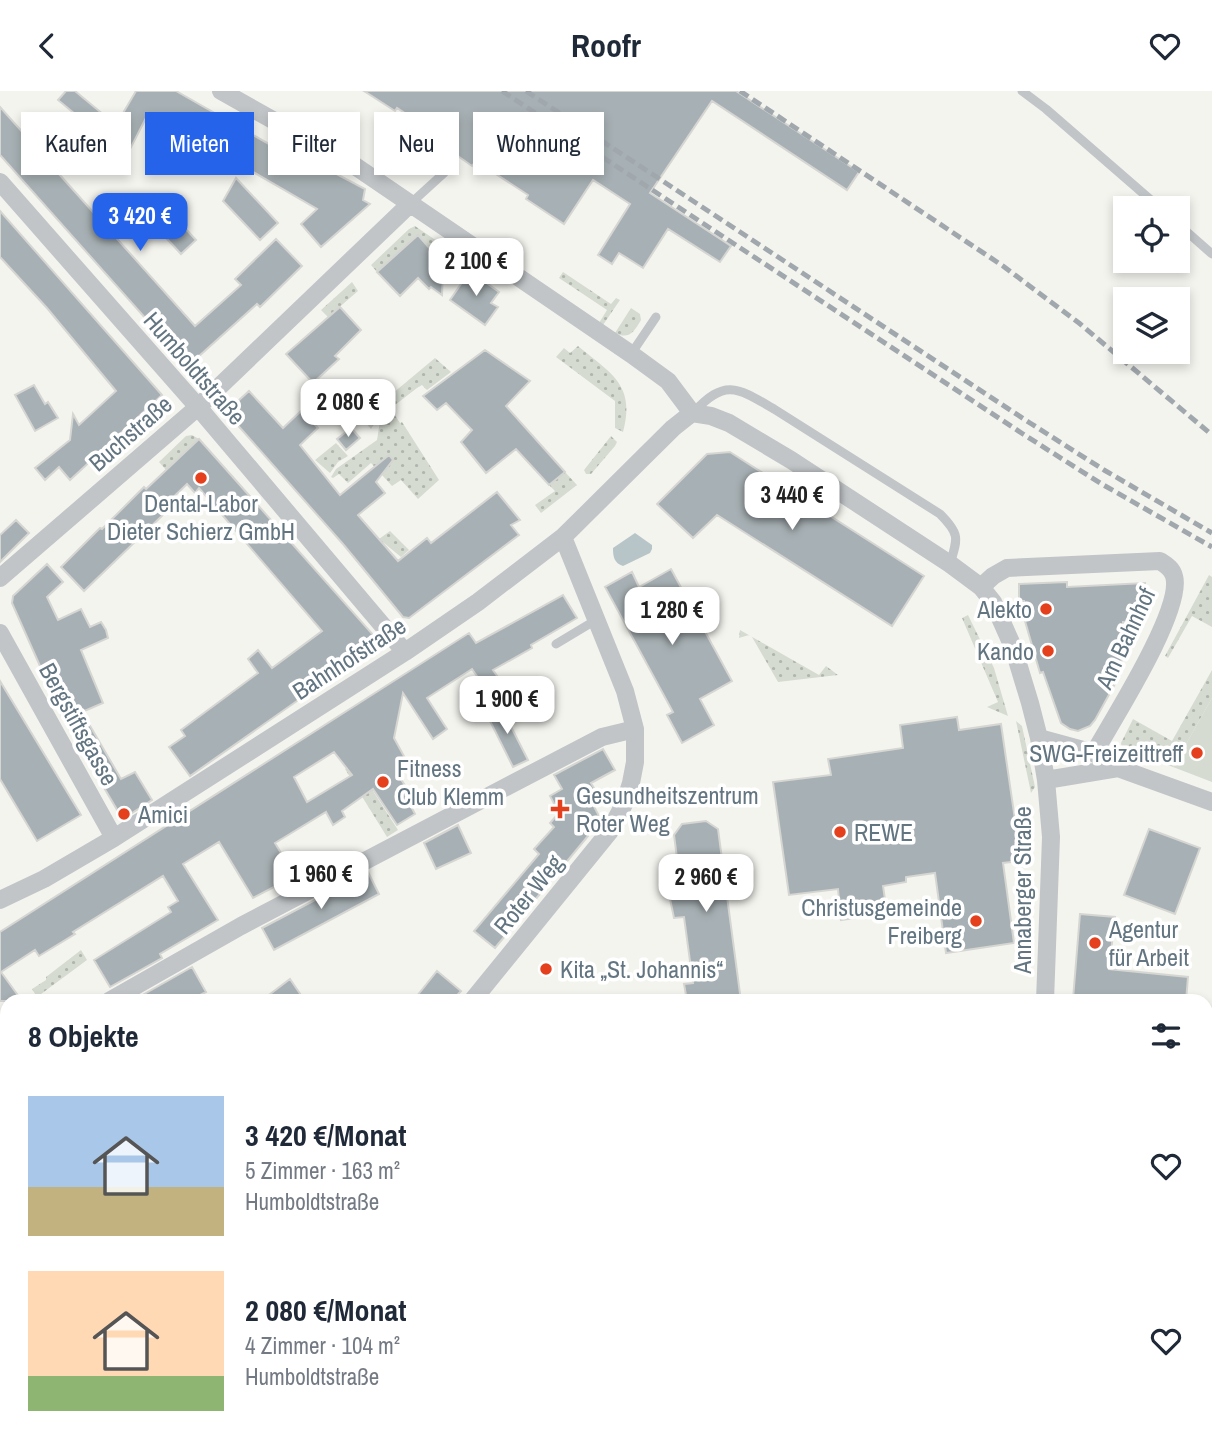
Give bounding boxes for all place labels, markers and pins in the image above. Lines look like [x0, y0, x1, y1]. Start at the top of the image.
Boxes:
pin: 3 420 € [75, 193, 205, 253]
pin: 2 100 € [411, 239, 541, 298]
pin: 2 080 € [283, 379, 413, 439]
marker: Dental-Labor Dieter Schierz GmbH [193, 470, 209, 486]
pin: 3 440 € [727, 473, 857, 532]
place label: Dental-Labor Dieter Schierz GmbH [107, 487, 295, 547]
pin: 1 280 € [607, 587, 737, 647]
place label: Alekto [976, 593, 1032, 625]
marker: Alekto [1038, 601, 1054, 617]
place label: Kando [977, 635, 1034, 667]
marker: Kando [1040, 643, 1056, 659]
pin: 1 900 € [442, 677, 572, 736]
place label: SWG-Freizeittreff [1029, 737, 1183, 769]
marker: SWG-Freizeittreff [1189, 745, 1205, 761]
place label: Fitness Club Klemm [397, 752, 504, 812]
marker: Fitness Club Klemm [375, 774, 391, 790]
place label: Gesundheitszentrum Roter Weg [576, 779, 759, 839]
place label: Amici [137, 798, 188, 830]
marker: Gesundheitszentrum Roter Weg [550, 799, 570, 819]
marker: Amici [116, 806, 132, 822]
place label: REWE [854, 816, 913, 848]
marker: REWE [832, 824, 848, 840]
pin: 1 960 € [256, 851, 386, 911]
pin: 2 960 € [641, 855, 771, 914]
place label: Christusgemeinde Freiberg [801, 891, 962, 951]
marker: Christusgemeinde Freiberg [968, 913, 984, 929]
place label: Agentur für Arbeit [1108, 913, 1189, 973]
marker: Agentur für Arbeit [1087, 935, 1103, 951]
place label: Kita „St. Johannis“ [560, 953, 723, 985]
marker: Kita „St. Johannis“ [538, 961, 554, 977]

